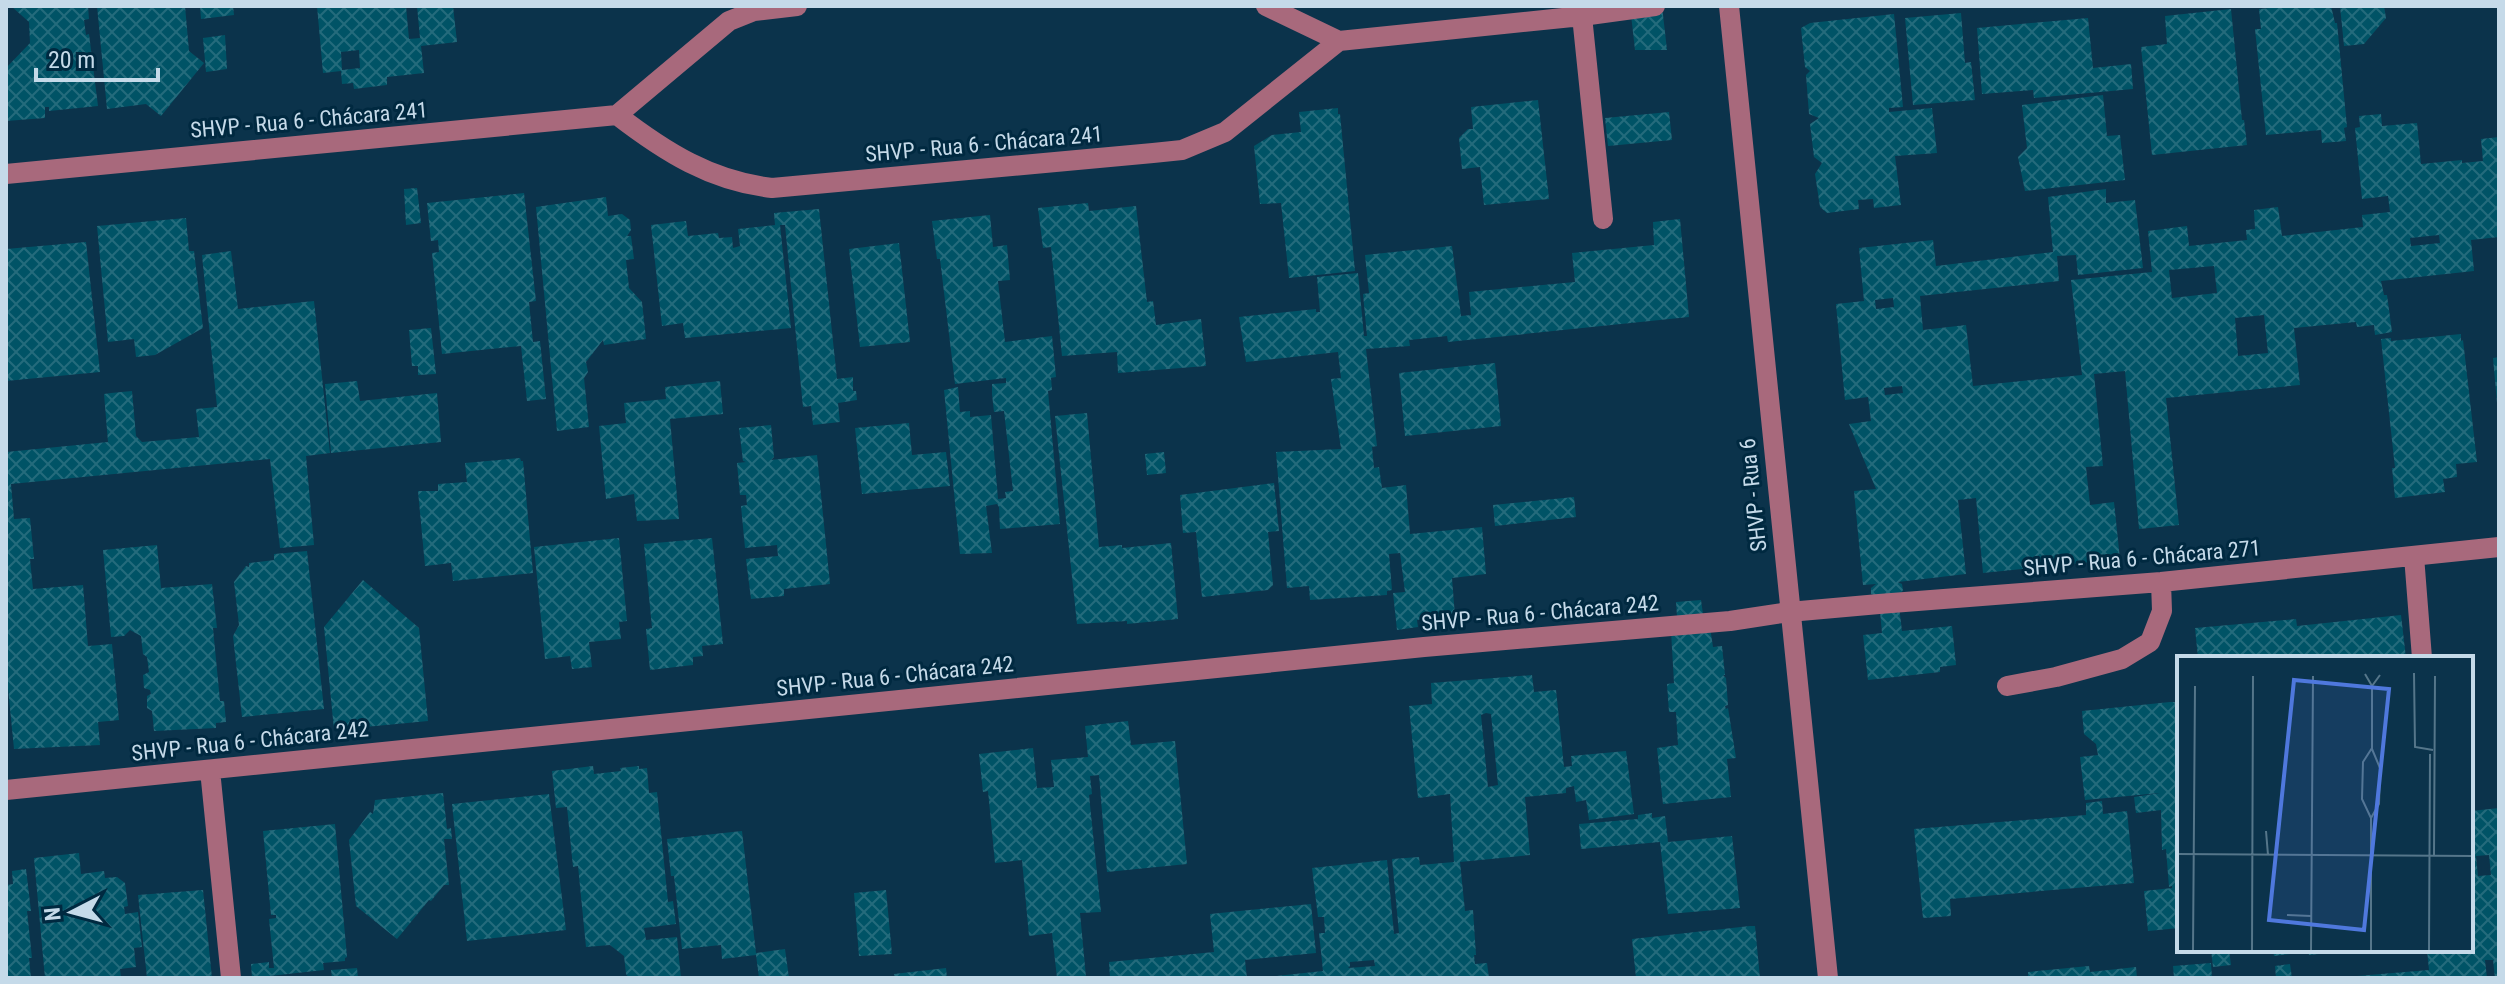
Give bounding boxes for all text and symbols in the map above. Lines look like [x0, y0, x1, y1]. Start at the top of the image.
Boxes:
scale bar [36, 32, 158, 82]
text: 20 m [48, 46, 95, 74]
street label: SHVP - Rua 6 - Chácara 241 [189, 97, 429, 143]
street label: SHVP - Rua 6 - Chácara 241 [864, 121, 1104, 167]
street label: SHVP - Rua 6 [1735, 437, 1771, 553]
street label: SHVP - Rua 6 - Chácara 271 [2022, 535, 2262, 581]
street label: SHVP - Rua 6 - Chácara 242 [1420, 590, 1660, 636]
street label: SHVP - Rua 6 - Chácara 242 [775, 651, 1015, 701]
inset map [2177, 656, 2473, 952]
street label: SHVP - Rua 6 - Chácara 242 [130, 716, 370, 766]
north arrow [32, 872, 112, 952]
text: N [39, 906, 66, 922]

